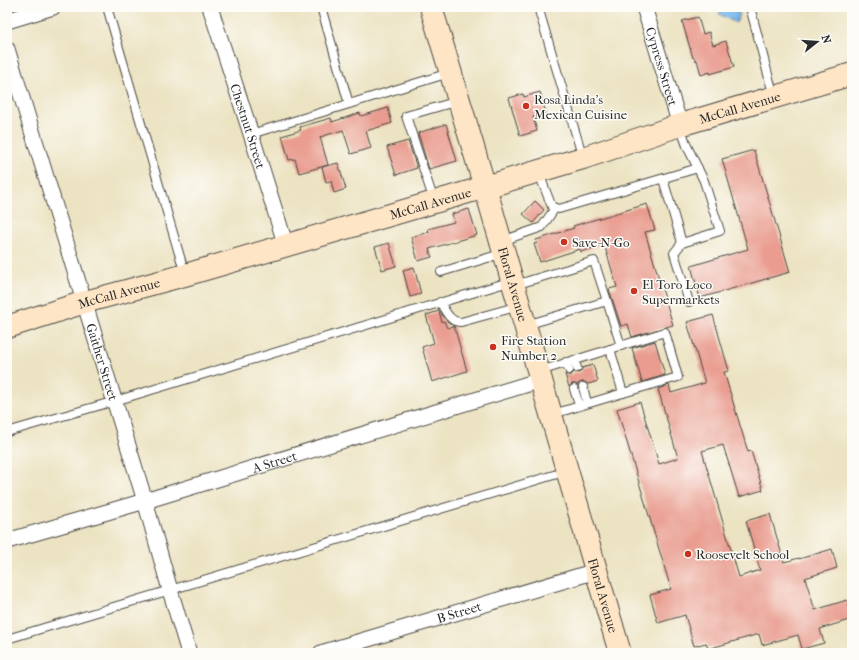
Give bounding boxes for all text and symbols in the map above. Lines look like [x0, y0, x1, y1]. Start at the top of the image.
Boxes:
north arrow [797, 22, 837, 62]
street label: Cypress Street [643, 25, 681, 108]
text: N [819, 33, 834, 46]
street label: Chestnut Street [228, 82, 269, 171]
street label: McCall Avenue [697, 88, 783, 126]
place label: Rosa Linda's Mexican Cuisine [534, 92, 628, 122]
marker: Rosa Linda's Mexican Cuisine [521, 101, 531, 111]
street label: McCall Avenue [388, 184, 473, 222]
place label: Save-N-Go [572, 235, 630, 250]
marker: Save-N-Go [559, 237, 569, 247]
street label: Floral Avenue [495, 245, 531, 324]
street label: McCall Avenue [76, 274, 162, 311]
place label: El Toro Loco Supermarkets [642, 277, 720, 307]
marker: El Toro Loco Supermarkets [629, 286, 639, 296]
street label: Gaither Street [84, 321, 121, 403]
place label: Fire Station Number 2 [501, 333, 567, 363]
marker: Fire Station Number 2 [488, 342, 498, 352]
street label: A Street [249, 448, 299, 476]
place label: Roosevelt School [696, 547, 790, 562]
marker: Roosevelt School [683, 549, 693, 559]
street label: Floral Avenue [585, 556, 621, 635]
street label: B Street [435, 598, 483, 626]

